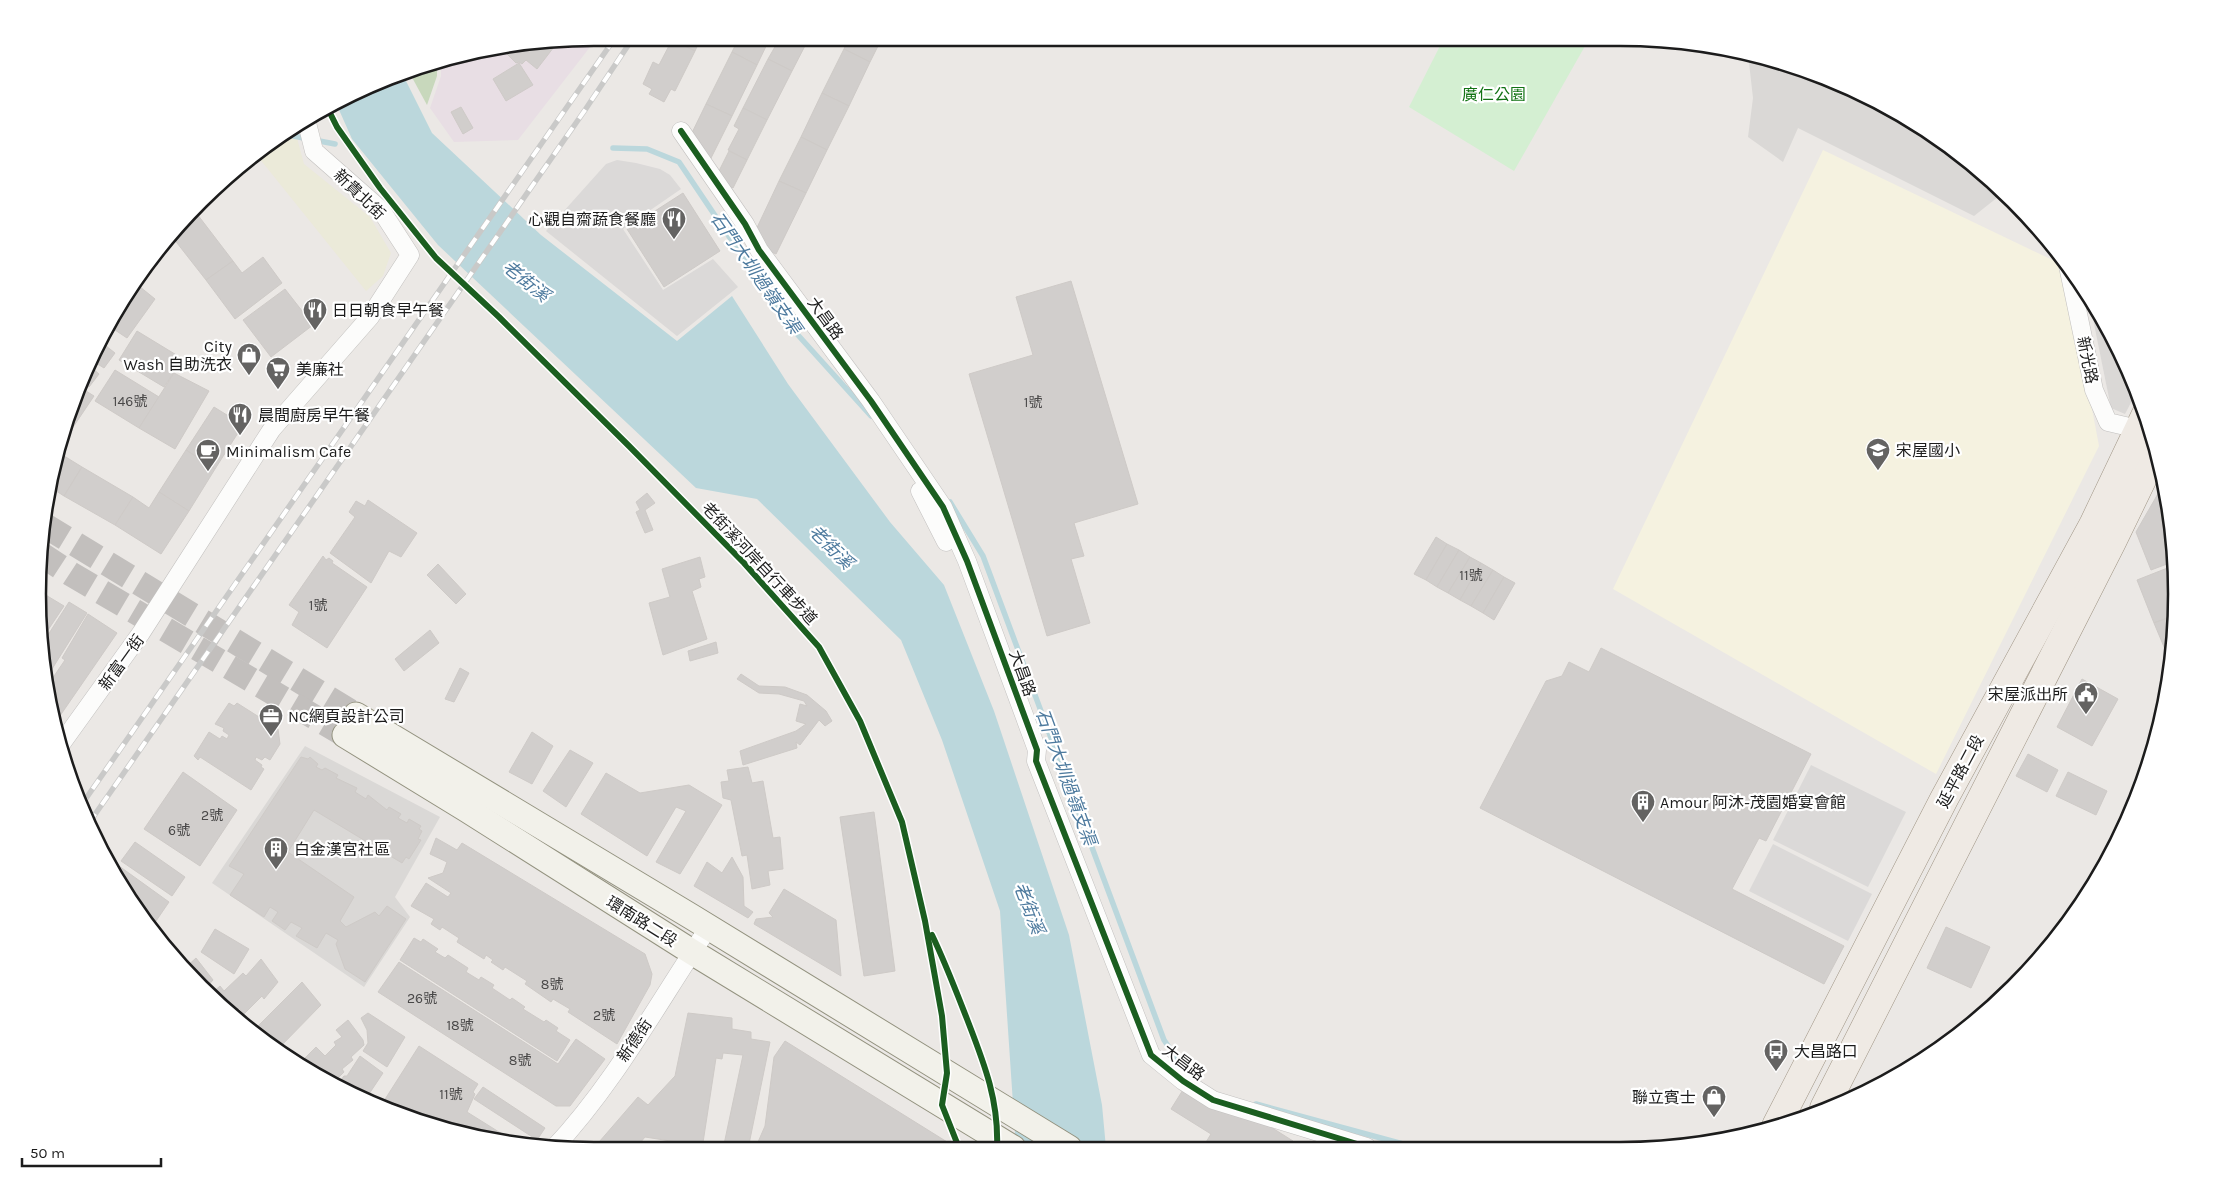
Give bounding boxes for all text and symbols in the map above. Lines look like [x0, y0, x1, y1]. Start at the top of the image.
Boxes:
park label: 廣仁公園 [1462, 85, 1526, 104]
street label: 新貴北街 [330, 165, 389, 223]
restaurant icon: 心觀自齋蔬食餐廳 [661, 206, 687, 240]
water label: 石門大圳過嶺支渠 [706, 208, 808, 341]
place label: 心觀自齋蔬食餐廳 [528, 210, 656, 229]
water label: 老街溪 [498, 255, 556, 308]
street label: 大昌路 [804, 293, 847, 343]
restaurant icon: 日日朝食早午餐 [302, 297, 328, 331]
place label: 日日朝食早午餐 [332, 301, 444, 320]
street label: 新光路 [2073, 335, 2102, 386]
place label: City Wash 自助洗衣 [124, 337, 233, 374]
shop icon: City Wash 自助洗衣 [236, 342, 262, 376]
supermarket icon: 美廉社 [265, 356, 291, 390]
place label: 美廉社 [296, 360, 344, 379]
house number: 146號 [113, 393, 147, 410]
house number: 1號 [1024, 394, 1042, 411]
restaurant icon: 晨間廚房早午餐 [227, 402, 253, 436]
place label: 晨間廚房早午餐 [258, 406, 370, 425]
school or university icon: 宋屋國小 [1865, 437, 1891, 471]
cafe icon: Minimalism Cafe [195, 438, 221, 472]
place label: 宋屋國小 [1896, 441, 1960, 460]
place label: Minimalism Cafe [226, 442, 351, 461]
street label: 老街溪河岸自行車步道 [698, 498, 821, 628]
water label: 老街溪 [804, 520, 860, 576]
house number: 11號 [1459, 567, 1483, 584]
house number: 1號 [309, 597, 327, 614]
street label: 新富一街 [95, 631, 148, 694]
street label: 大昌路 [1005, 647, 1040, 699]
public building icon: 宋屋派出所 [2073, 681, 2099, 715]
place label: 宋屋派出所 [1988, 685, 2068, 704]
office icon: NC網頁設計公司 [258, 703, 284, 737]
water label: 石門大圳過嶺支渠 [1031, 706, 1102, 851]
place label: NC網頁設計公司 [288, 707, 405, 726]
street label: 延平路二段 [1933, 731, 1988, 811]
building icon: Amour 阿沐-茂園婚宴會館 [1630, 789, 1656, 823]
place label: Amour 阿沐-茂園婚宴會館 [1660, 793, 1846, 812]
house number: 2號 [201, 807, 223, 824]
house number: 6號 [168, 822, 190, 839]
building icon: 白金漢宮社區 [263, 836, 289, 870]
place label: 白金漢宮社區 [294, 840, 390, 859]
water label: 老街溪 [1009, 879, 1050, 940]
street label: 環南路二段 [603, 892, 681, 951]
house number: 8號 [541, 976, 563, 993]
house number: 26號 [407, 990, 437, 1007]
house number: 2號 [593, 1007, 615, 1024]
street label: 新德街 [613, 1015, 656, 1065]
house number: 18號 [446, 1017, 474, 1034]
bus stop icon: 大昌路口 [1763, 1038, 1789, 1072]
street label: 大昌路 [1159, 1040, 1209, 1084]
place label: 大昌路口 [1794, 1042, 1858, 1061]
house number: 8號 [509, 1052, 531, 1069]
shop icon: 聯立賓士 [1701, 1084, 1727, 1118]
house number: 11號 [439, 1086, 463, 1103]
place label: 聯立賓士 [1632, 1088, 1696, 1107]
scale bar [22, 1136, 161, 1168]
text: 50 m [30, 1144, 65, 1162]

